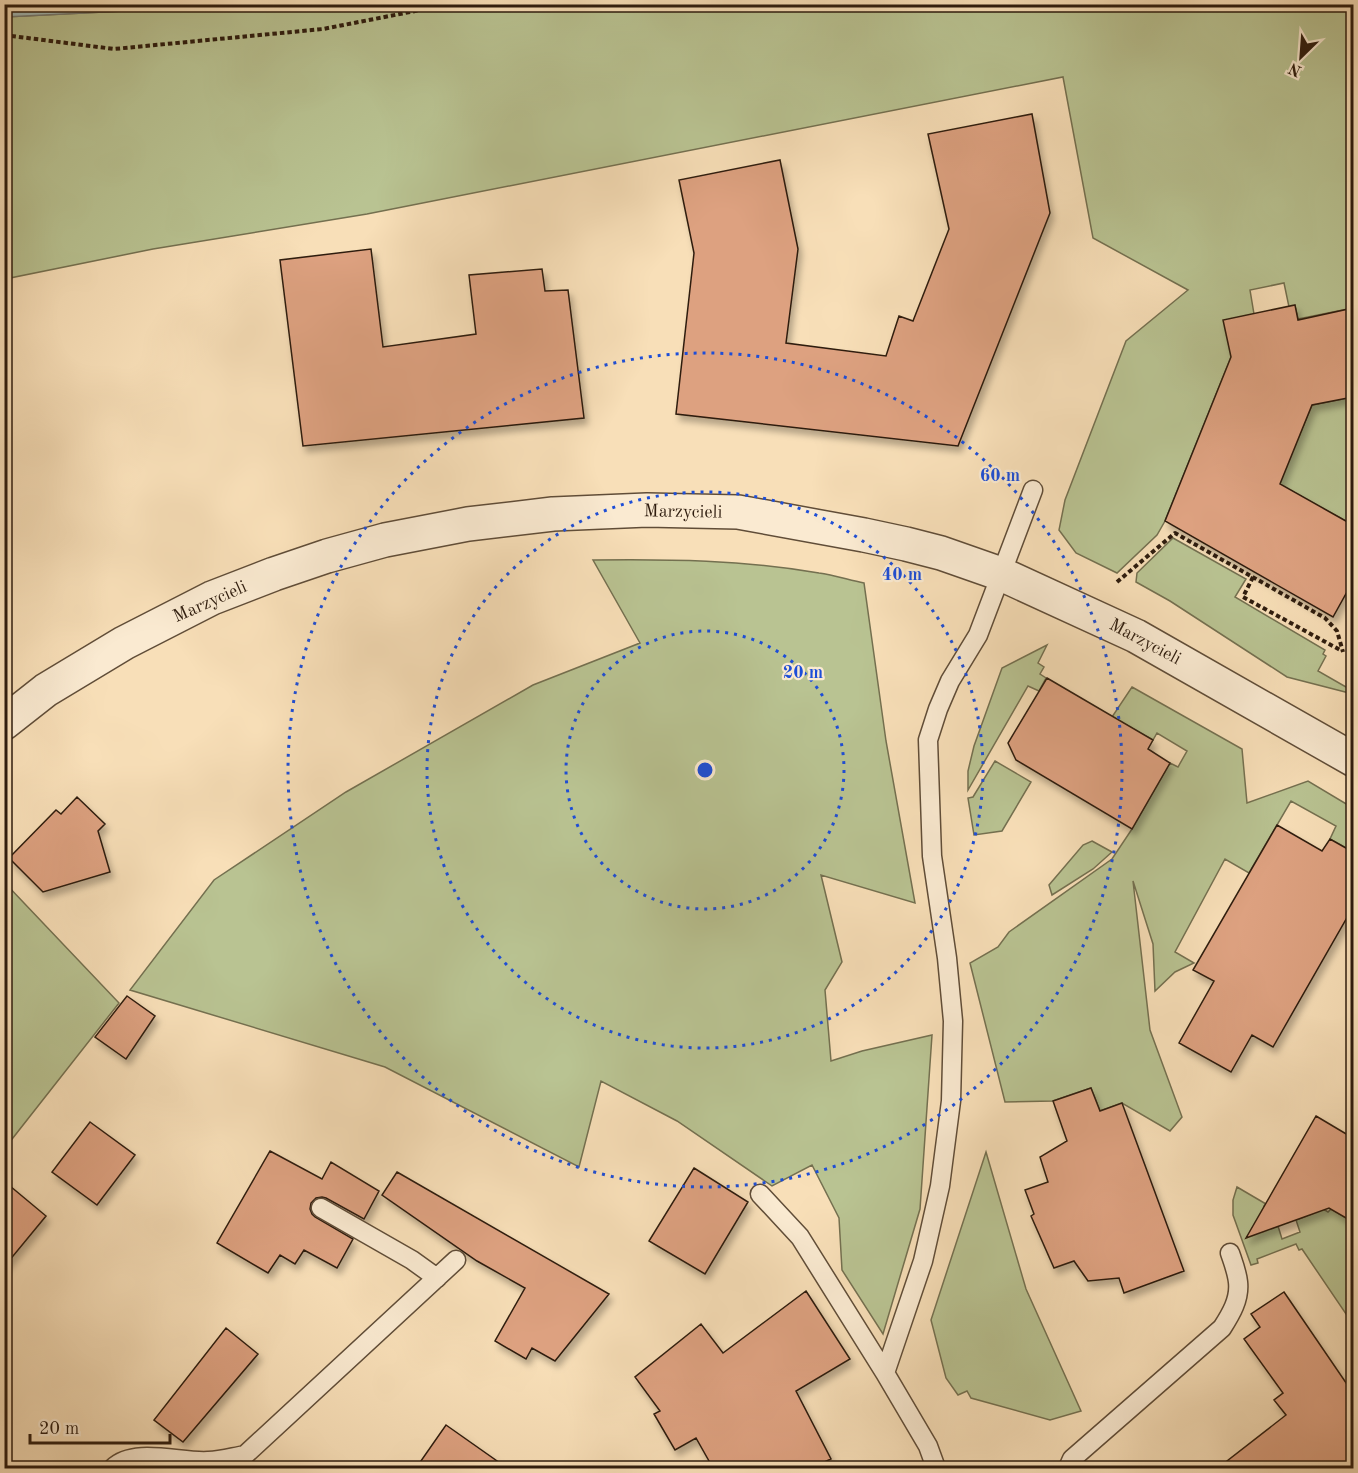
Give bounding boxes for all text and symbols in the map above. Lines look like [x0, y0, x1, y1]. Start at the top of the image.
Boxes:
north arrow [1271, 27, 1331, 87]
text: N [1286, 59, 1304, 79]
text: 60 m [980, 467, 1020, 485]
street label: Marzycieli [644, 502, 723, 522]
text: 40 m [882, 566, 922, 584]
street label: Marzycieli [170, 578, 250, 626]
street label: Marzycieli [1106, 616, 1184, 668]
text: 20 m [783, 664, 823, 682]
centre of rings [695, 760, 715, 780]
scale bar [30, 1407, 170, 1445]
text: 20 m [39, 1420, 79, 1438]

